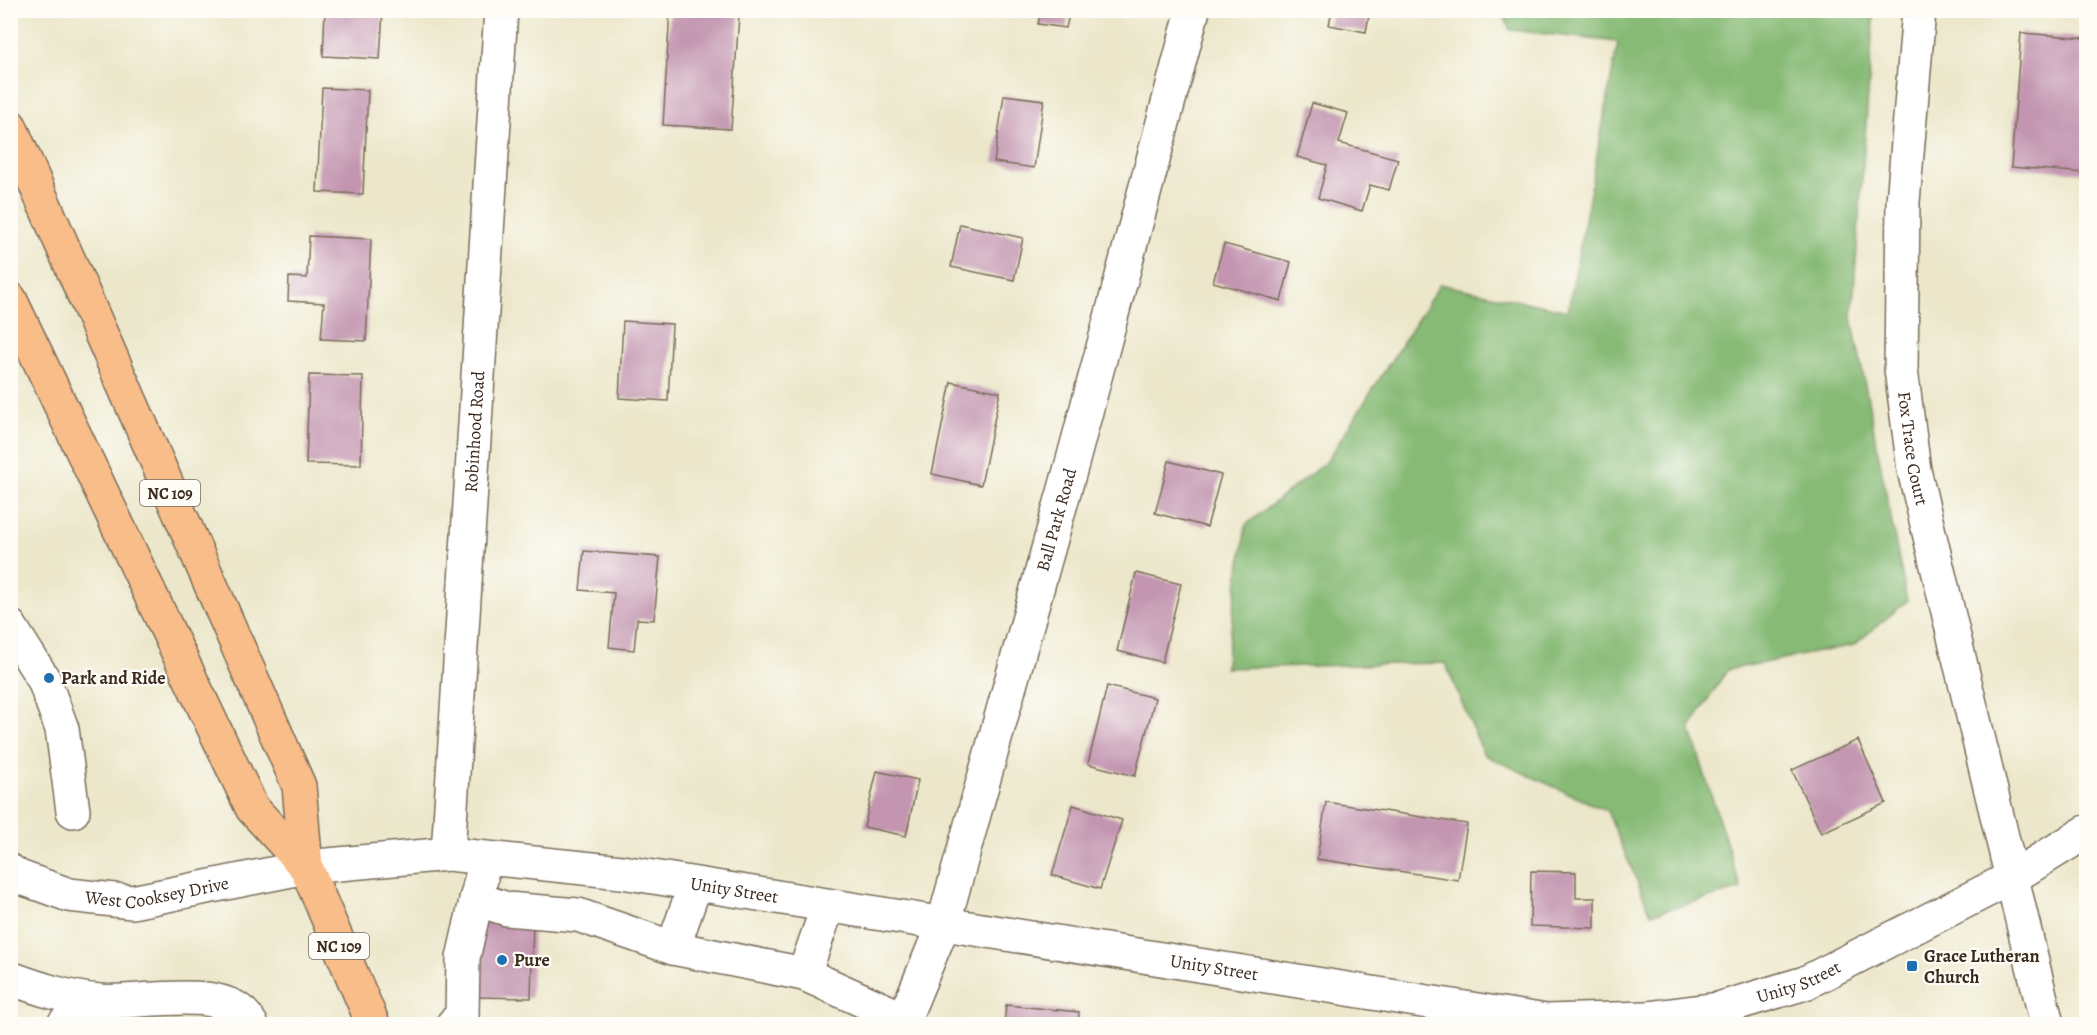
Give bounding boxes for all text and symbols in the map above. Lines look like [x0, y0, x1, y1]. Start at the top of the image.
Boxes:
street label: Robinhood Road [459, 370, 490, 493]
street label: Fox Trace Court [1892, 390, 1934, 508]
street label: Ball Park Road [1030, 465, 1082, 574]
road number: NC 109 [140, 480, 200, 506]
place label: Park and Ride [61, 666, 166, 690]
marker: Park and Ride [42, 671, 56, 685]
street label: West Cooksey Drive [83, 871, 231, 914]
street label: Unity Street [688, 871, 780, 909]
road number: NC 109 [309, 933, 369, 959]
place label: Grace Lutheran Church [1924, 944, 2040, 989]
place label: Pure [514, 948, 550, 972]
street label: Unity Street [1168, 949, 1260, 986]
marker: Pure [495, 953, 509, 967]
street label: Unity Street [1754, 955, 1845, 1009]
marker: Grace Lutheran Church [1905, 959, 1919, 973]

